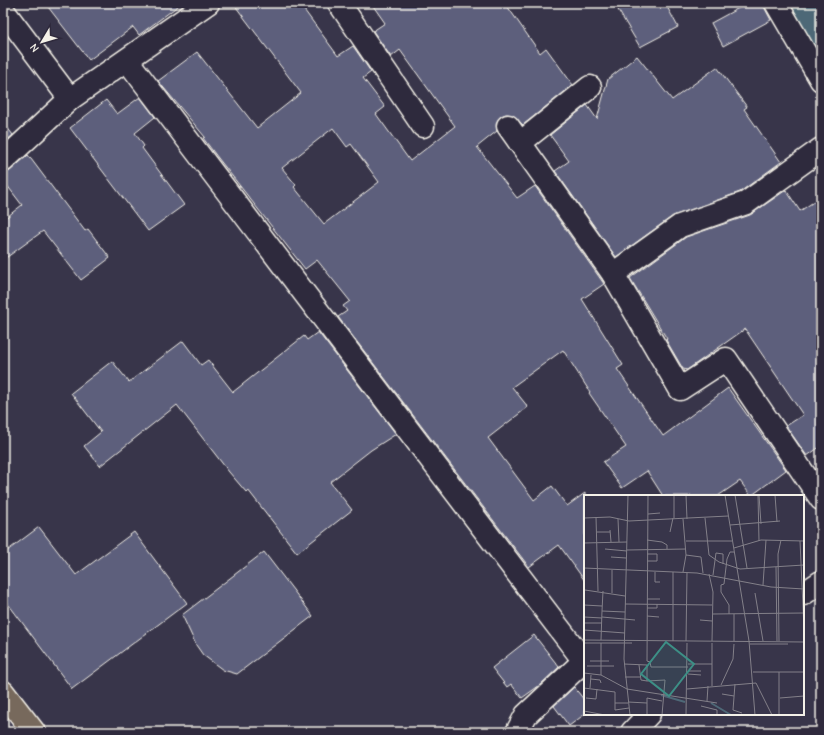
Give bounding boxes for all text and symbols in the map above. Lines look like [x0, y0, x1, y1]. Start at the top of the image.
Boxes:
north arrow [22, 22, 62, 62]
text: N [27, 41, 42, 55]
inset map [584, 495, 804, 715]

